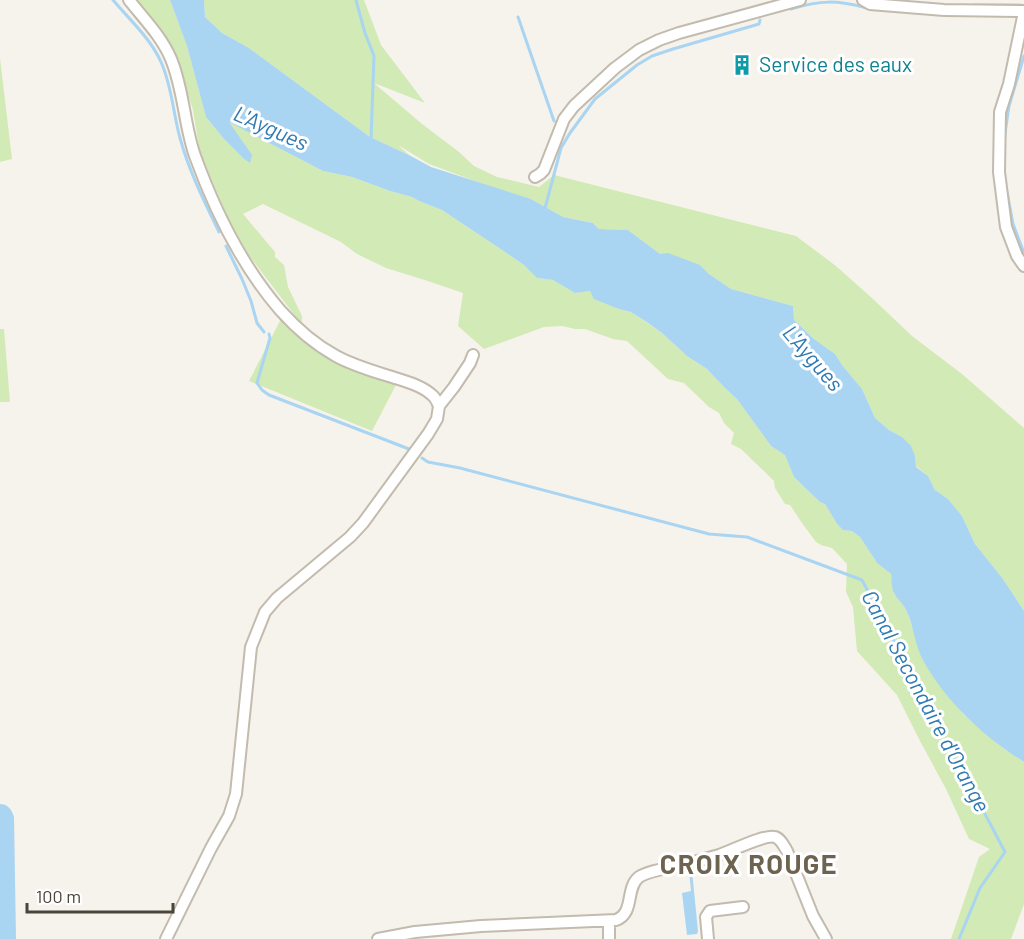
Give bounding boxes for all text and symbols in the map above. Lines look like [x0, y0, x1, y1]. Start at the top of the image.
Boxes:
place label: Service des eaux [759, 51, 912, 76]
building icon: Service des eaux [730, 53, 754, 77]
water label: L'Aygues [230, 99, 313, 155]
water label: L'Aygues [778, 319, 849, 396]
water label: Canal Secondaire d'Orange [857, 585, 997, 816]
district label: CROIX ROUGE [660, 847, 838, 879]
scale bar [27, 876, 172, 914]
text: 100 m [36, 885, 81, 907]

